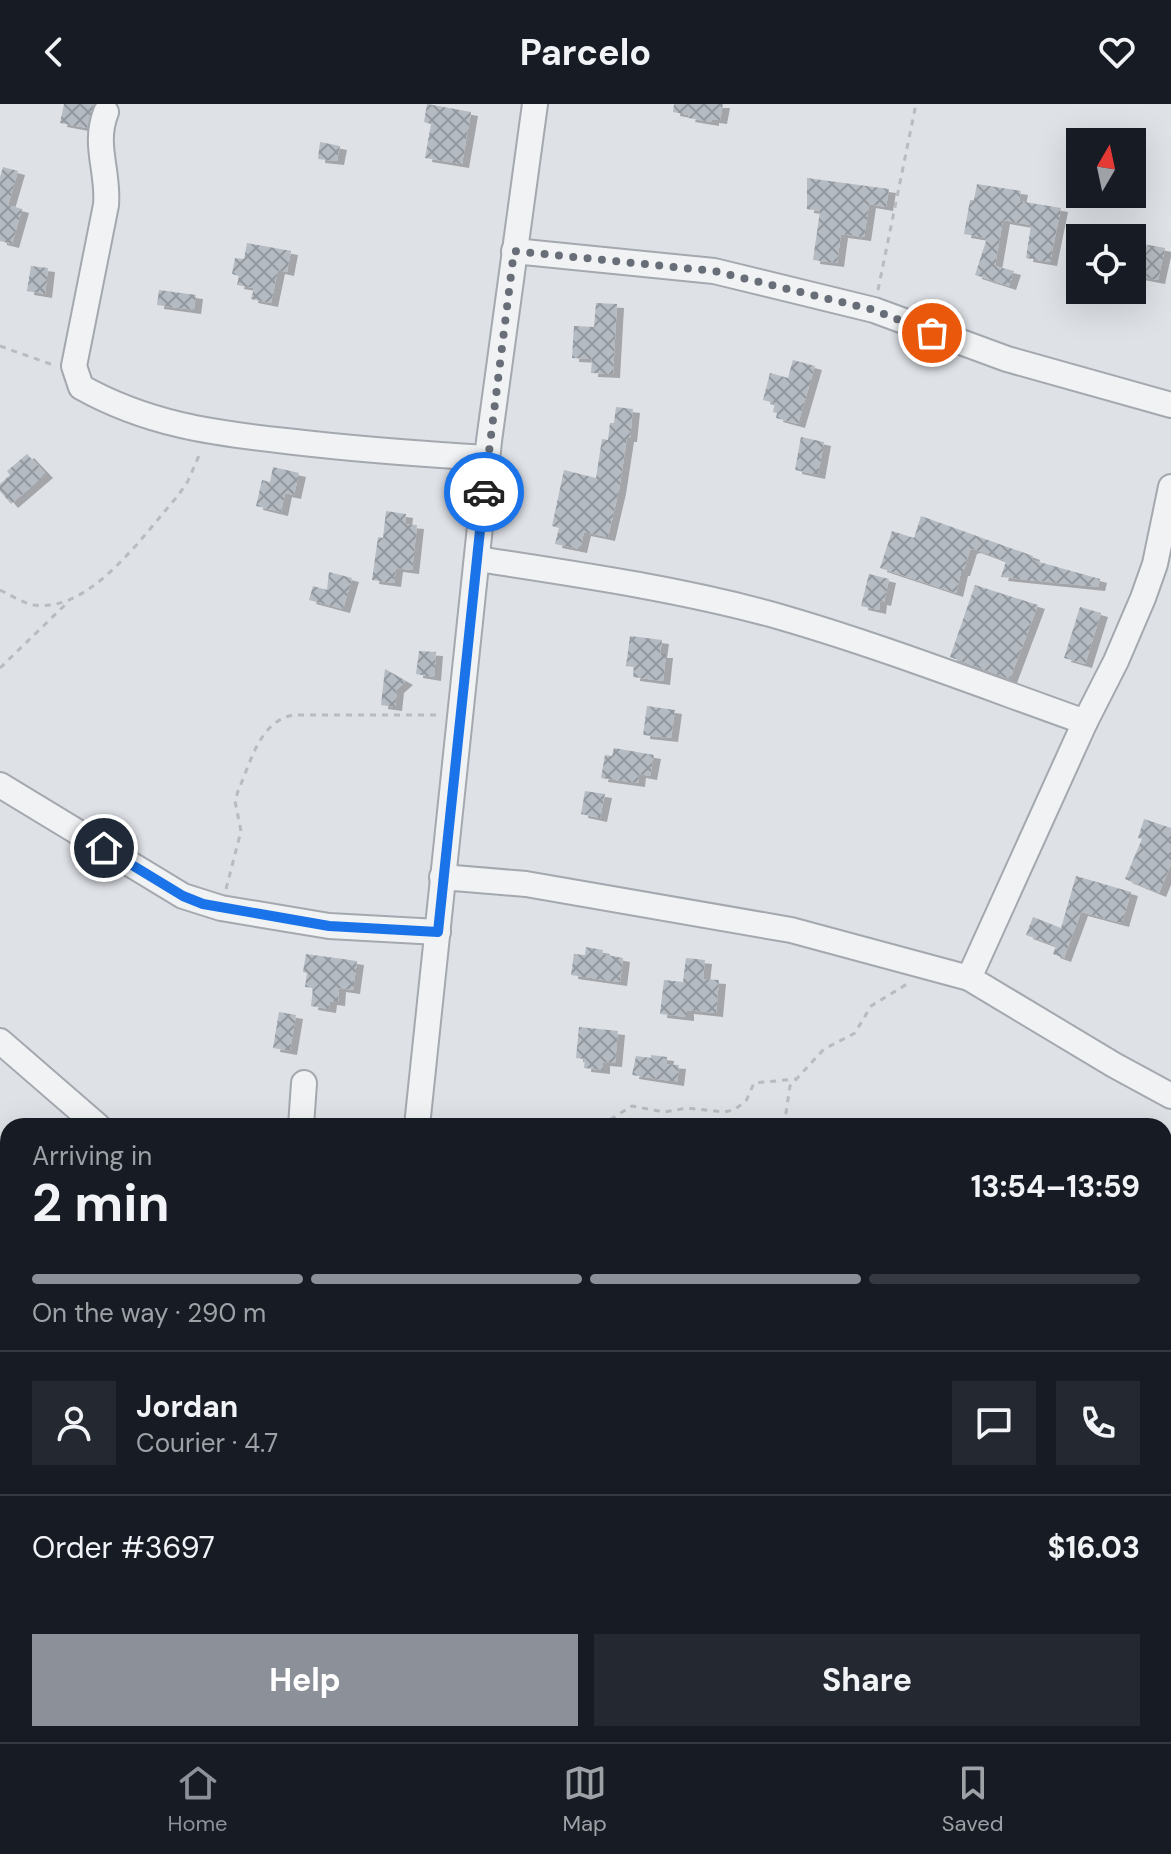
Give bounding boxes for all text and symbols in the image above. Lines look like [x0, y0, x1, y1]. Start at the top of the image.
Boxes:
text: Parcelo [520, 29, 651, 76]
icon: back [32, 30, 76, 74]
icon: heart [1095, 30, 1139, 74]
north arrow [1066, 128, 1146, 208]
map controls [1066, 128, 1146, 304]
button: locate [1066, 224, 1146, 304]
pin [898, 299, 966, 367]
icon: bag [910, 311, 954, 355]
courier [444, 452, 524, 532]
icon: car [462, 470, 506, 514]
pin [70, 814, 138, 882]
icon: home [82, 826, 126, 870]
text: Arriving in [32, 1139, 152, 1173]
text: 13:54–13:59 [971, 1167, 1140, 1206]
text: 2 min [32, 1169, 170, 1237]
text: On the way · 290 m [32, 1296, 266, 1330]
button: person [32, 1381, 116, 1465]
button: chat [952, 1381, 1036, 1465]
button: phone [1056, 1381, 1140, 1465]
text: Jordan [136, 1387, 238, 1426]
text: Courier · 4.7 [136, 1426, 278, 1460]
text: Order #3697 [32, 1528, 215, 1567]
text: $16.03 [1047, 1528, 1140, 1567]
button: Help [32, 1634, 578, 1726]
button: Share [594, 1634, 1140, 1726]
tab: Home [167, 1761, 228, 1838]
tab: Map [563, 1761, 607, 1838]
tab: Saved [942, 1761, 1004, 1838]

